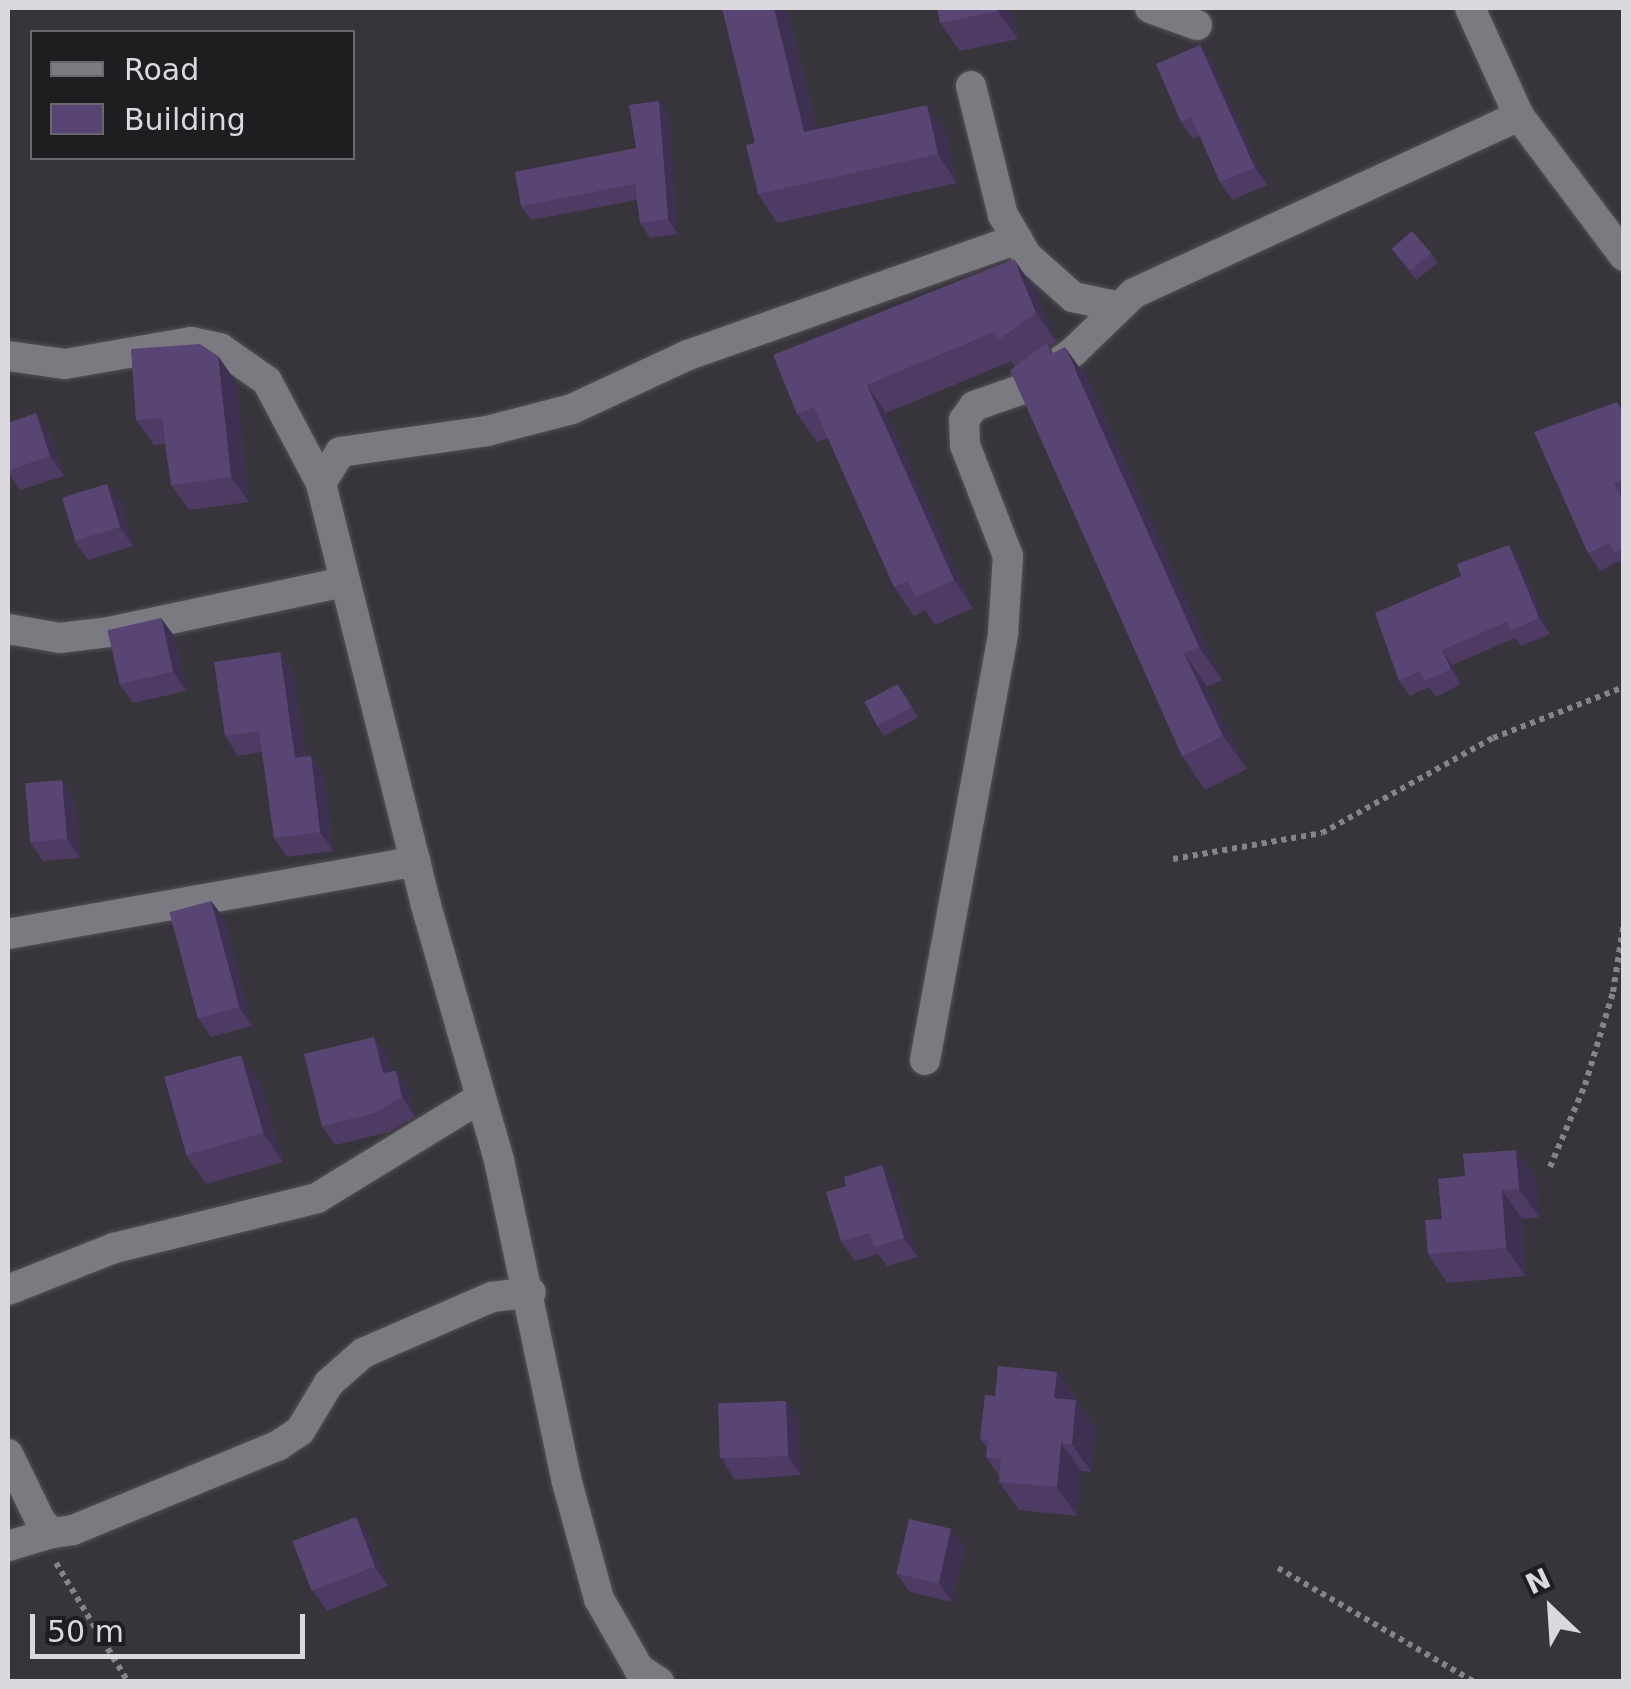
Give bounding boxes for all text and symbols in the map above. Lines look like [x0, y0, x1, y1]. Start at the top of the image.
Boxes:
legend [30, 30, 355, 160]
text: Road [124, 52, 199, 87]
text: Building [124, 102, 246, 137]
north arrow [1501, 1559, 1601, 1659]
text: N [1521, 1561, 1556, 1601]
scale bar [35, 1594, 310, 1656]
text: 50 m [47, 1614, 124, 1649]

